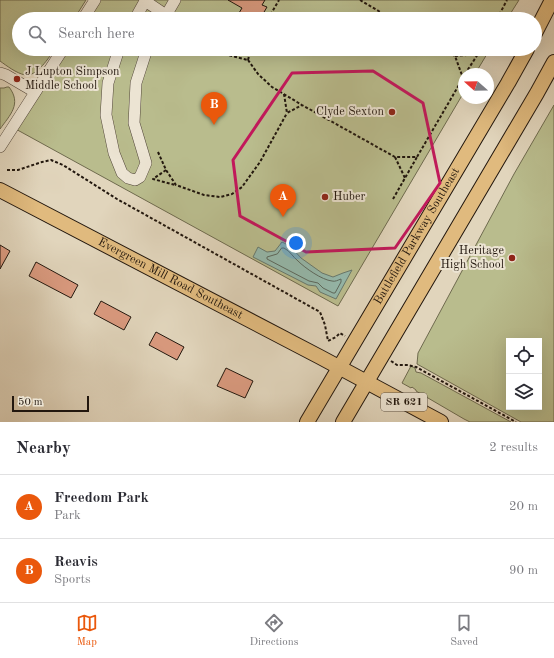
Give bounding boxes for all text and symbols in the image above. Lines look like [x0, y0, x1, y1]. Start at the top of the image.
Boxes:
search box [12, 12, 542, 56]
icon: search [26, 23, 48, 45]
text: Search here [58, 27, 135, 42]
place label: J Lupton Simpson Middle School [25, 66, 120, 92]
north arrow [458, 68, 494, 104]
marker: J Lupton Simpson Middle School [12, 74, 22, 84]
pin: B [201, 92, 227, 125]
place label: Clyde Sexton [316, 106, 385, 118]
marker: Clyde Sexton [387, 107, 397, 117]
street label: Battlefield Parkway Southeast [372, 166, 462, 307]
pin: A [270, 184, 296, 217]
place label: Huber [333, 191, 366, 203]
marker: Huber [320, 192, 330, 202]
your location [286, 233, 306, 253]
street label: Evergreen Mill Road Southeast [96, 236, 245, 322]
place label: Heritage High School [441, 245, 504, 271]
marker: Heritage High School [507, 253, 517, 263]
map controls [506, 338, 542, 410]
button: locate [506, 338, 542, 374]
button: layers [506, 374, 542, 410]
road number: SR 621 [381, 393, 427, 411]
scale bar [12, 394, 89, 413]
text: 50 m [18, 397, 43, 408]
text: Nearby [16, 440, 71, 457]
text: 2 results [489, 441, 538, 454]
text: Freedom Park [54, 491, 149, 506]
text: A [24, 500, 34, 513]
text: 20 m [509, 500, 538, 513]
text: Park [54, 509, 81, 522]
text: Reavis [54, 555, 98, 570]
text: B [24, 564, 34, 577]
text: 90 m [509, 564, 538, 577]
text: Sports [54, 573, 91, 586]
tab: Map [76, 612, 98, 650]
tab: Directions [250, 612, 298, 650]
tab: Saved [450, 612, 478, 650]

